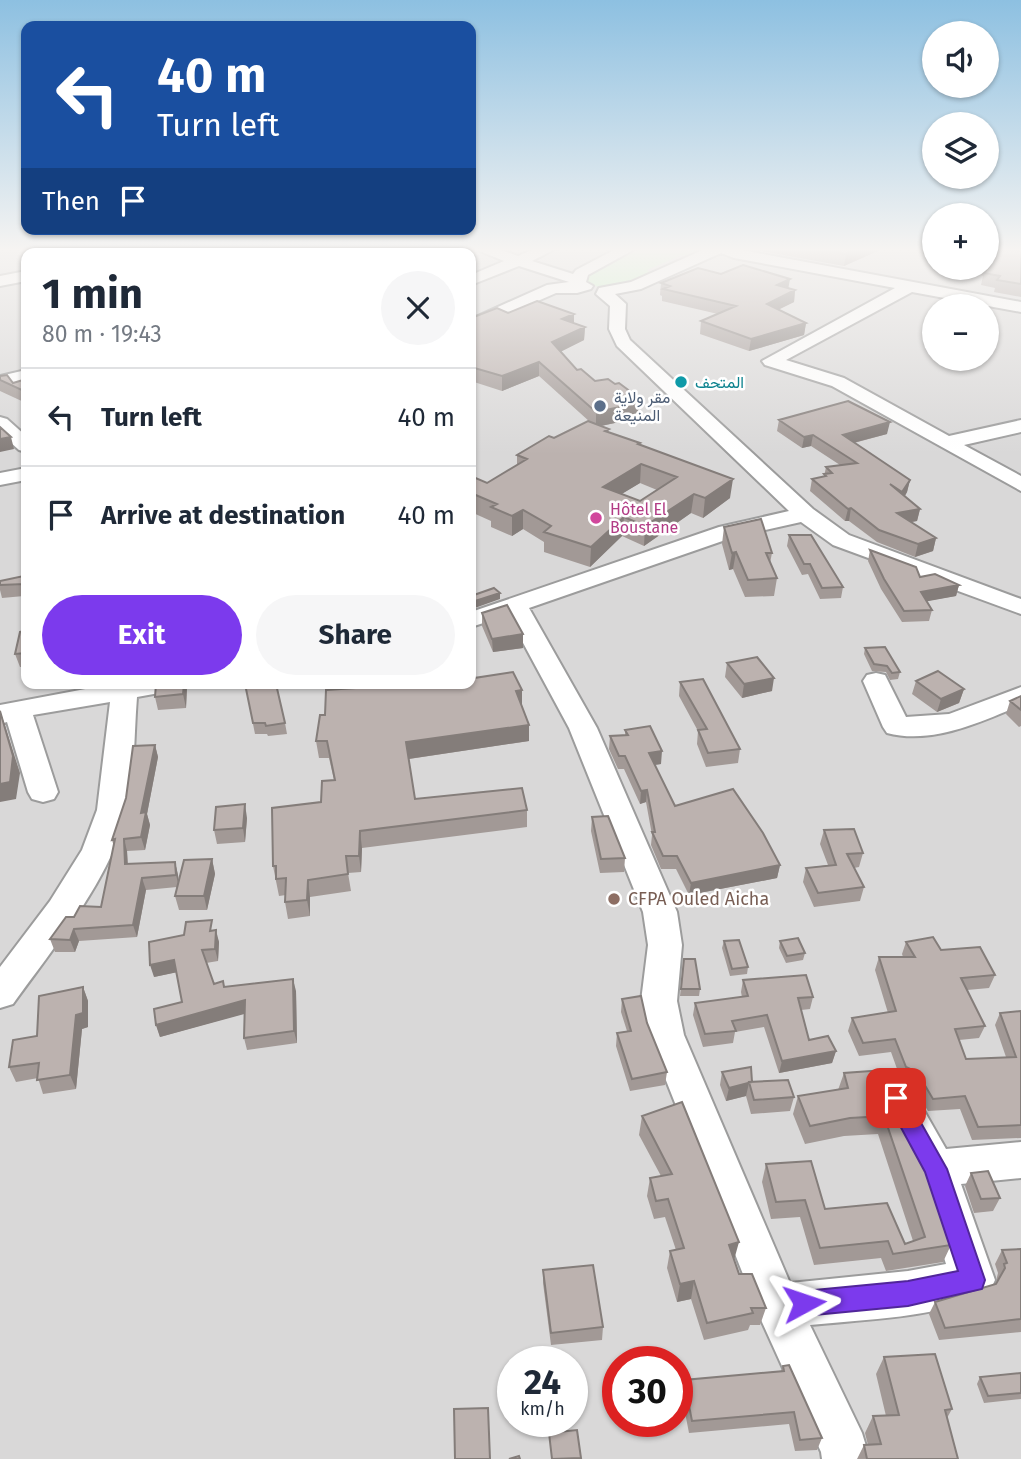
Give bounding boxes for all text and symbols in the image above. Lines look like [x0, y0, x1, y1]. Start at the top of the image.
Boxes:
map controls [922, 21, 999, 371]
button: sound [922, 21, 999, 98]
text: 40 m [157, 46, 266, 105]
icon: left [42, 49, 133, 140]
text: Turn left [157, 106, 279, 144]
button: layers [922, 112, 999, 189]
icon: arrive [114, 182, 152, 220]
text: Then [42, 186, 100, 217]
button: + [922, 203, 999, 280]
text: 1 min [42, 269, 143, 319]
button: close [381, 271, 455, 345]
button: − [922, 294, 999, 371]
text: 80 m · 19:43 [42, 320, 162, 348]
place label: المتحف [695, 373, 744, 392]
marker: المتحف [673, 374, 689, 390]
place label: مقر ولاية المنيعة [614, 388, 670, 425]
icon: left [42, 398, 80, 436]
marker: مقر ولاية المنيعة [592, 398, 608, 414]
text: Turn left [101, 402, 202, 433]
text: 40 m [397, 402, 455, 433]
icon: arrive [42, 496, 80, 534]
text: Arrive at destination [101, 500, 345, 531]
text: 40 m [397, 500, 455, 531]
place label: Hôtel El Boustane [610, 500, 678, 537]
marker: Hôtel El Boustane [588, 510, 604, 526]
button: Exit [42, 595, 242, 675]
button: Share [256, 595, 455, 675]
place label: CFPA Ouled Aicha [628, 888, 769, 910]
marker: CFPA Ouled Aicha [606, 891, 622, 907]
pin [866, 1068, 926, 1128]
icon: arrive [877, 1079, 915, 1117]
position arrow [767, 1266, 841, 1340]
speed limit sign: 30 [602, 1346, 693, 1437]
text: 24 [524, 1361, 561, 1403]
text: km/h [520, 1398, 565, 1420]

